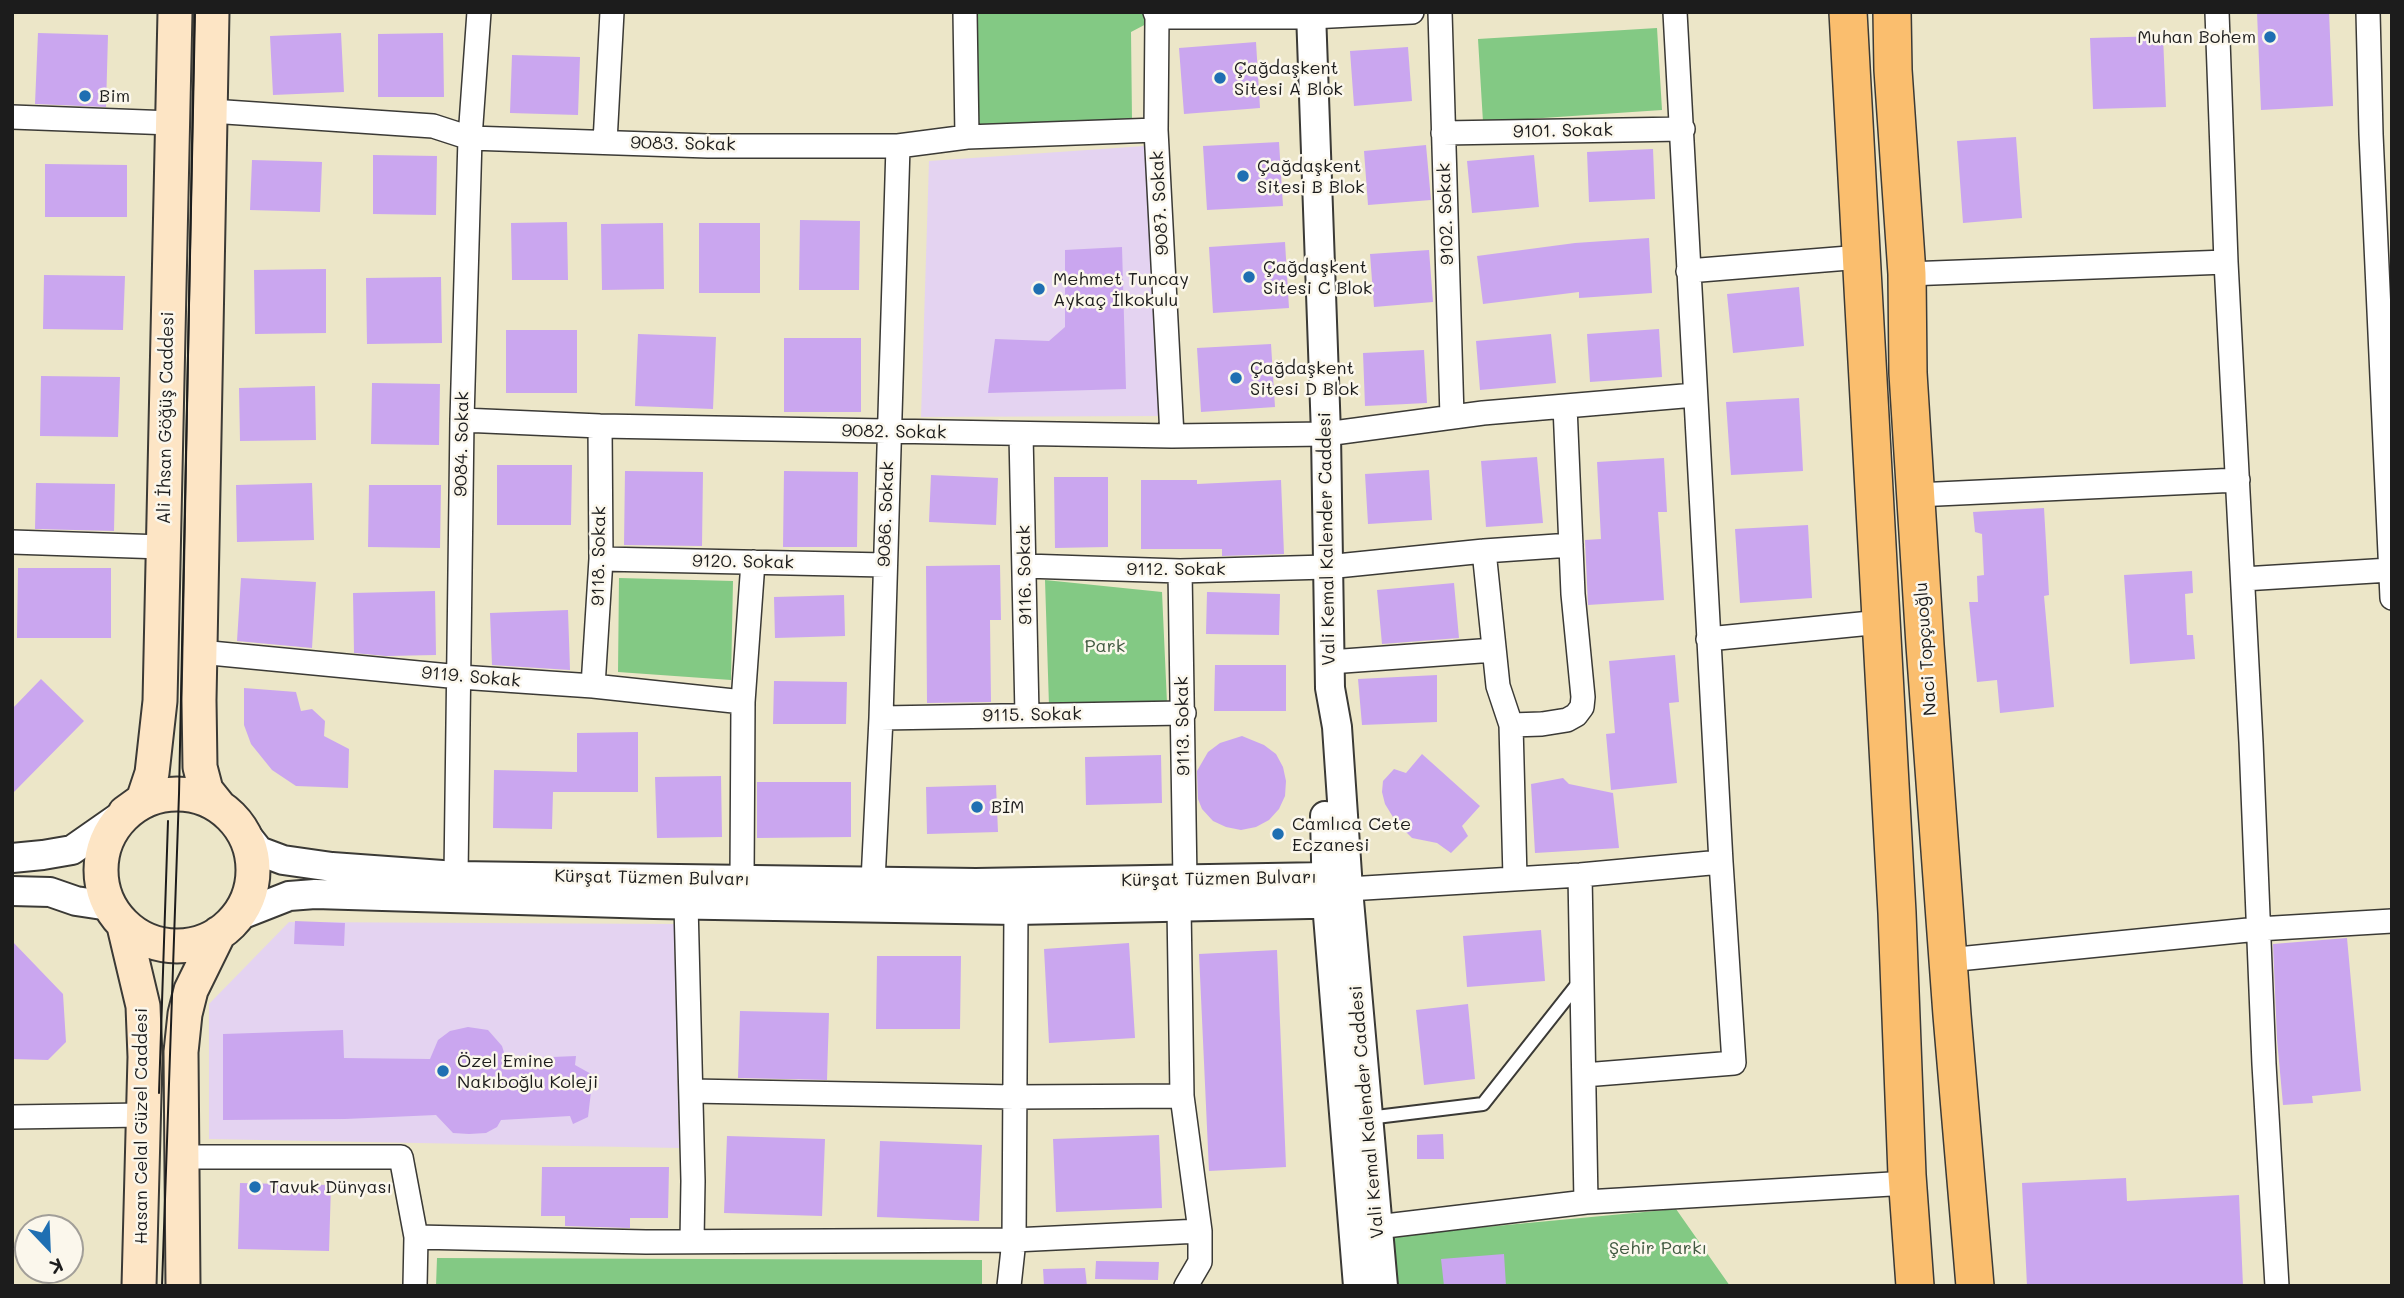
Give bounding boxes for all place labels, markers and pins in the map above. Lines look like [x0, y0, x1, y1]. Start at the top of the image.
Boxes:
place label: Muhan Bohem [2137, 26, 2256, 48]
marker: Muhan Bohem [2262, 29, 2278, 45]
place label: Çağdaşkent Sitesi A Blok [1234, 57, 1343, 100]
marker: Çağdaşkent Sitesi A Blok [1212, 70, 1228, 86]
place label: Bim [99, 85, 130, 107]
marker: Bim [77, 88, 93, 104]
place label: Çağdaşkent Sitesi B Blok [1257, 155, 1365, 198]
marker: Çağdaşkent Sitesi B Blok [1235, 168, 1251, 184]
place label: Çağdaşkent Sitesi C Blok [1263, 256, 1372, 298]
place label: Mehmet Tuncay Aykaç İlkokulu [1053, 268, 1189, 310]
marker: Çağdaşkent Sitesi C Blok [1241, 269, 1257, 285]
marker: Mehmet Tuncay Aykaç İlkokulu [1031, 281, 1047, 297]
place label: Çağdaşkent Sitesi D Blok [1250, 357, 1359, 400]
marker: Çağdaşkent Sitesi D Blok [1228, 370, 1244, 386]
place label: BİM [991, 796, 1024, 818]
marker: BİM [969, 799, 985, 815]
place label: Camlıca Cete Eczanesi [1292, 813, 1411, 856]
marker: Camlıca Cete Eczanesi [1270, 826, 1286, 842]
place label: Özel Emine Nakıboğlu Koleji [457, 1050, 598, 1092]
marker: Özel Emine Nakıboğlu Koleji [435, 1063, 451, 1079]
place label: Tavuk Dünyası [269, 1176, 392, 1198]
marker: Tavuk Dünyası [247, 1179, 263, 1195]

